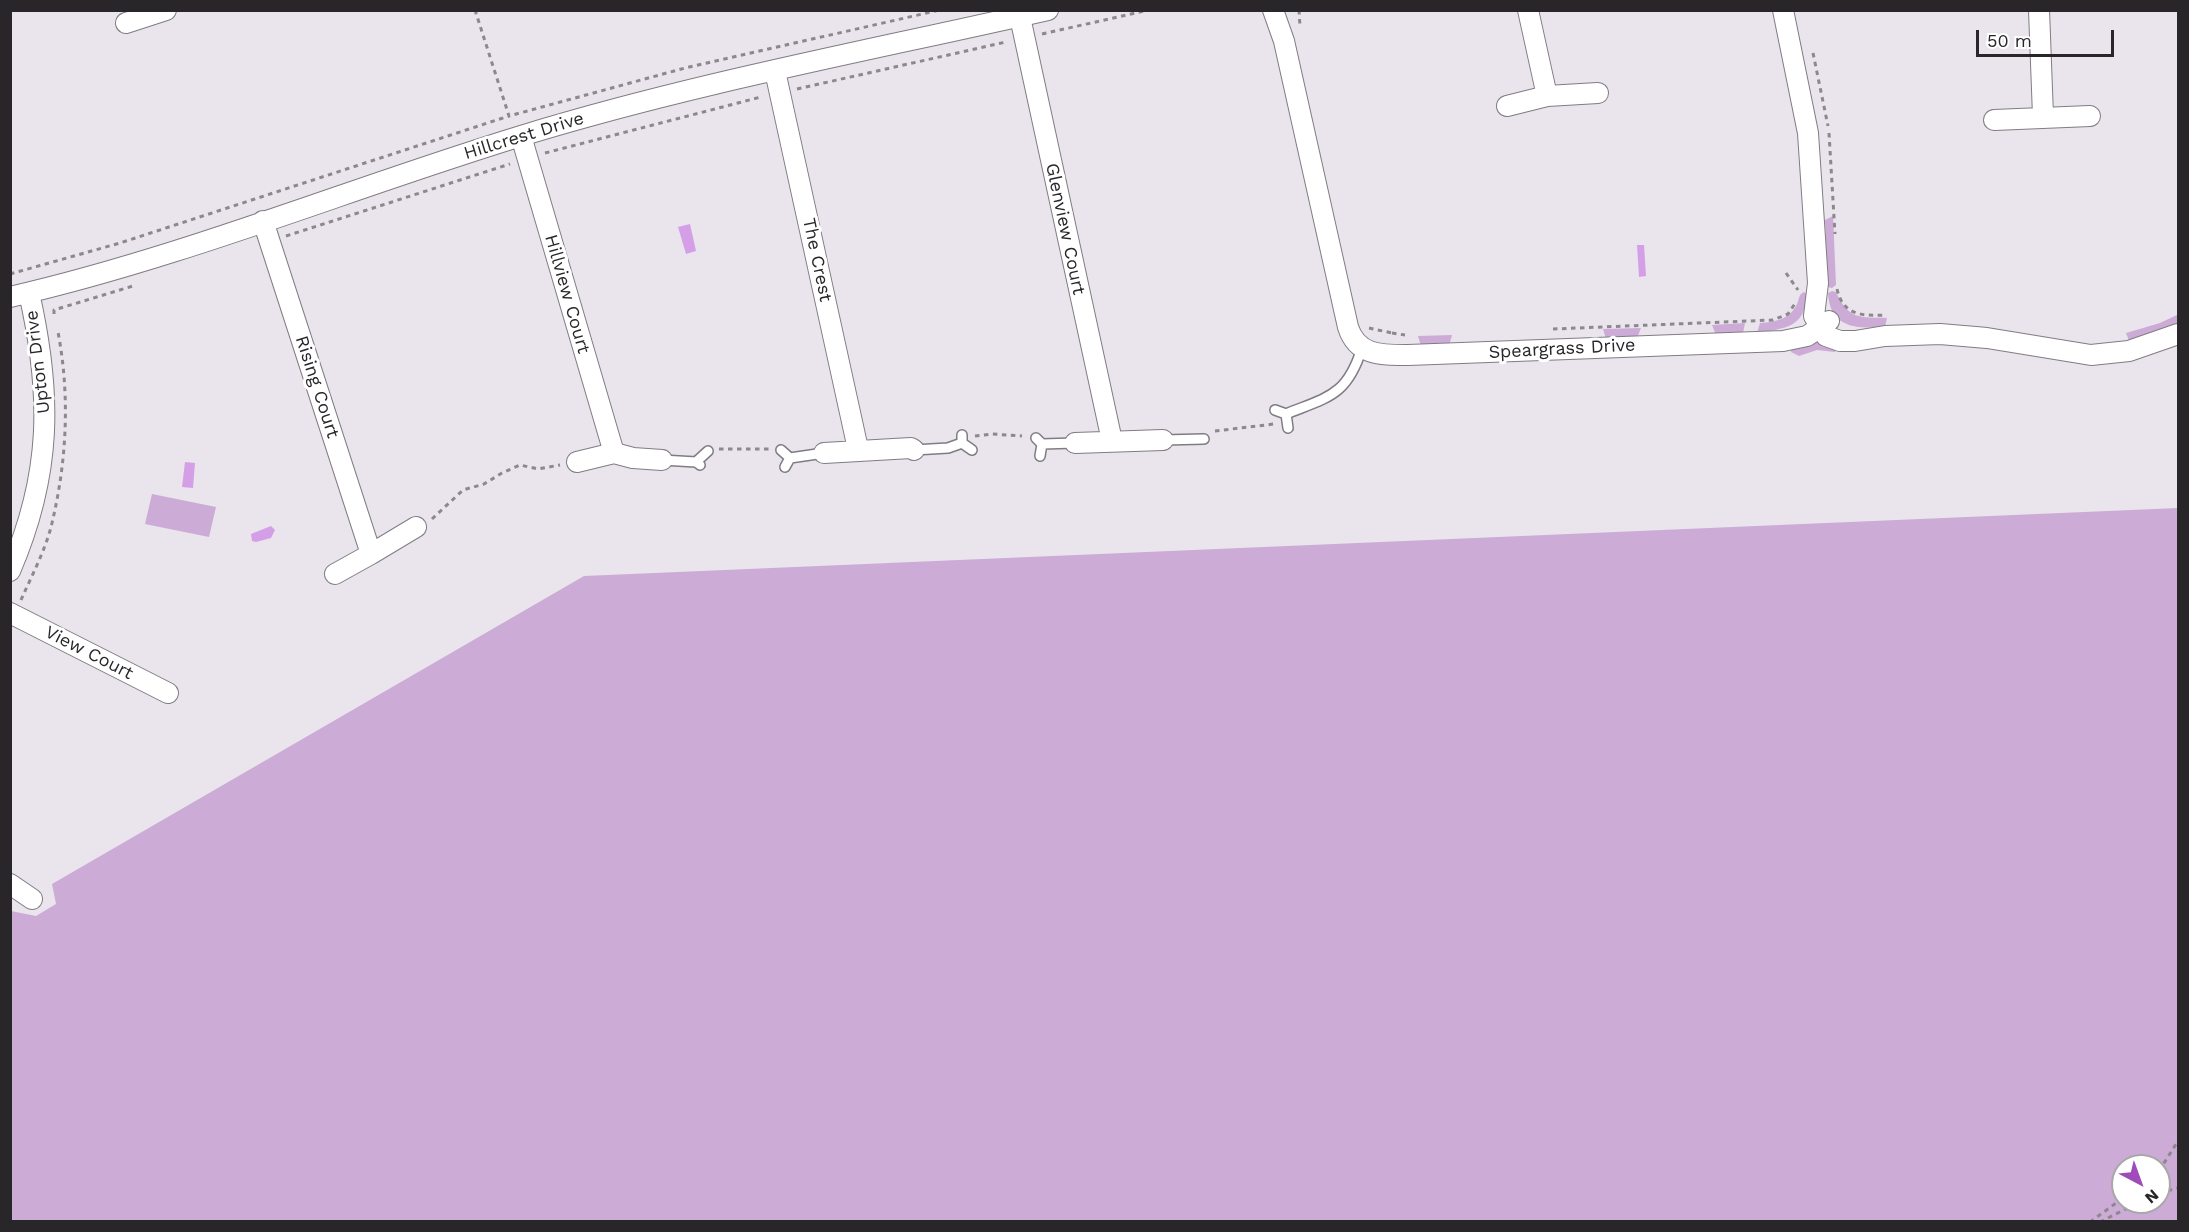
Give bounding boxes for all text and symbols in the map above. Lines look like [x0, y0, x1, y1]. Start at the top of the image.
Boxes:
scale bar [1979, 18, 2117, 56]
text: 50 m [1987, 30, 2032, 51]
street label: Hillcrest Drive [461, 107, 587, 165]
street label: Glenview Court [1041, 161, 1089, 297]
street label: The Crest [798, 216, 836, 304]
street label: Hillview Court [540, 232, 594, 356]
street label: Upton Drive [21, 309, 55, 415]
street label: Rising Court [290, 333, 344, 441]
street label: Speargrass Drive [1488, 334, 1636, 364]
street label: View Court [41, 621, 137, 685]
north arrow [2111, 1154, 2171, 1214]
text: N [2141, 1185, 2163, 1208]

